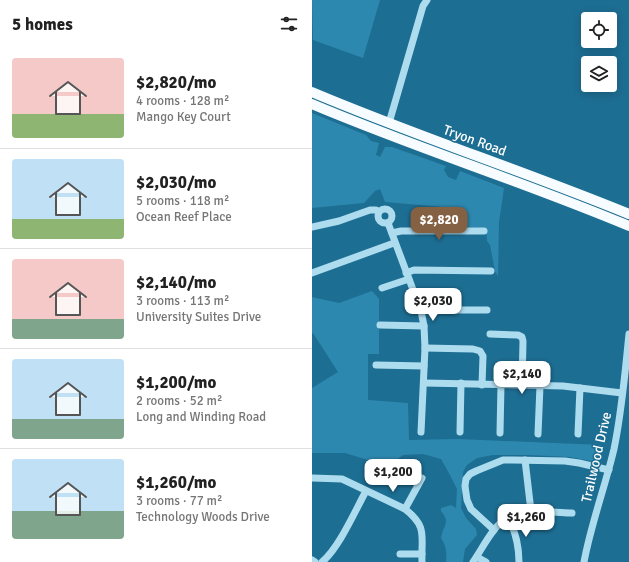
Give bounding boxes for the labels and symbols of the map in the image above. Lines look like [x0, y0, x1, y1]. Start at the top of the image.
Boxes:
street label: Tryon Road [441, 121, 509, 160]
pin: $2,820 [406, 207, 472, 241]
pin: $2,030 [400, 288, 466, 322]
pin: $2,140 [489, 361, 555, 395]
street label: Trailwood Drive [578, 410, 615, 504]
pin: $1,200 [360, 459, 426, 493]
pin: $1,260 [493, 504, 559, 538]

